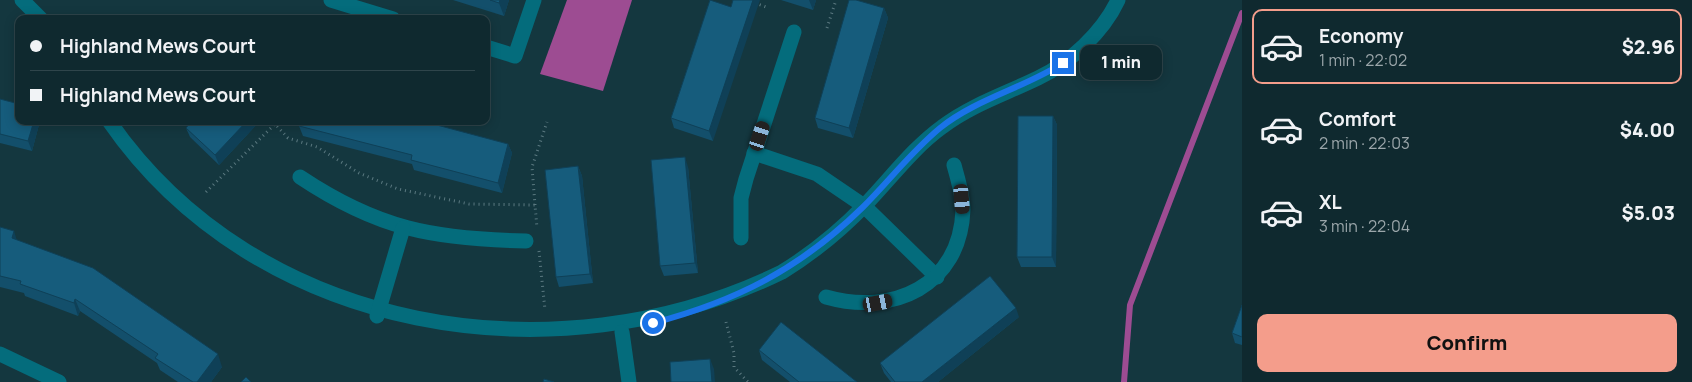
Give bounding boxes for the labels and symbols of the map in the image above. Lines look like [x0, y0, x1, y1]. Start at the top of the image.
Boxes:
callout: 1 min [1080, 46, 1163, 80]
route end [1052, 52, 1074, 74]
car [748, 119, 771, 153]
car [953, 183, 970, 215]
car [861, 293, 894, 313]
route start [642, 312, 664, 334]

